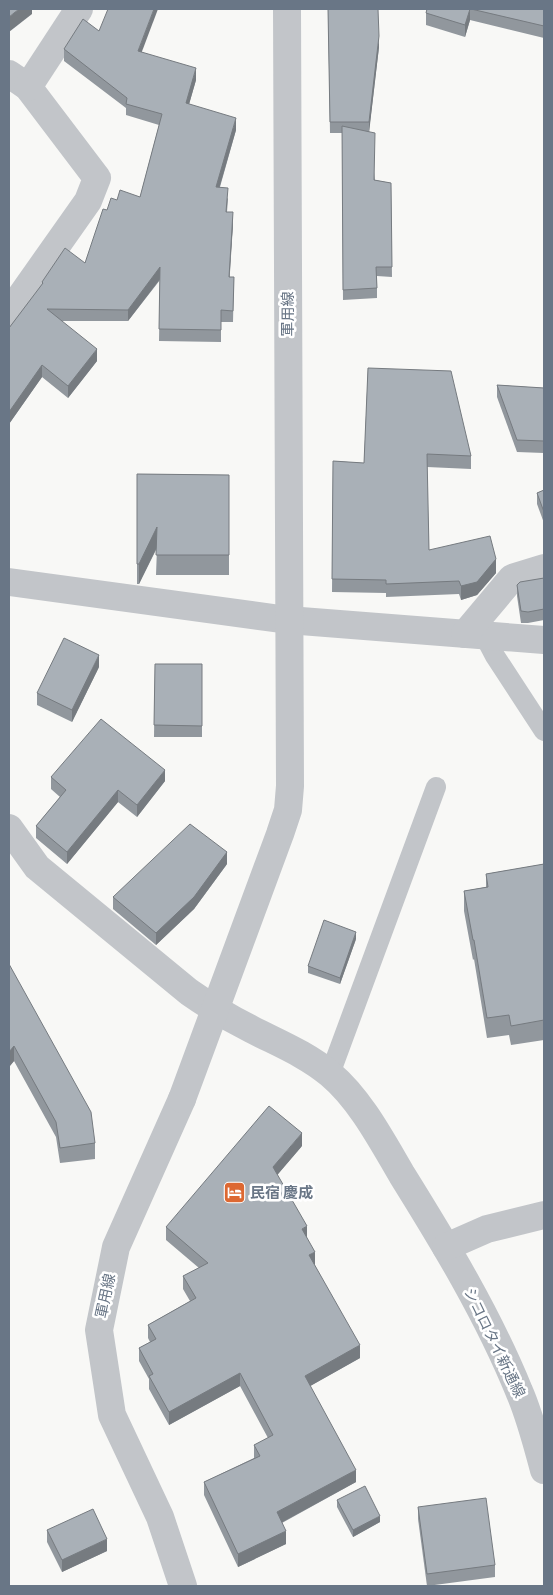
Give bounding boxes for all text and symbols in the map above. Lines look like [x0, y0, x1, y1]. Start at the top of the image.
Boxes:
street label: 軍用線 [278, 291, 299, 337]
hotel icon: 民宿 慶成 [222, 1181, 246, 1205]
place label: 民宿 慶成 [250, 1183, 313, 1204]
street label: 軍用線 [91, 1272, 121, 1320]
street label: シコロタイ新通線 [458, 1284, 530, 1402]

